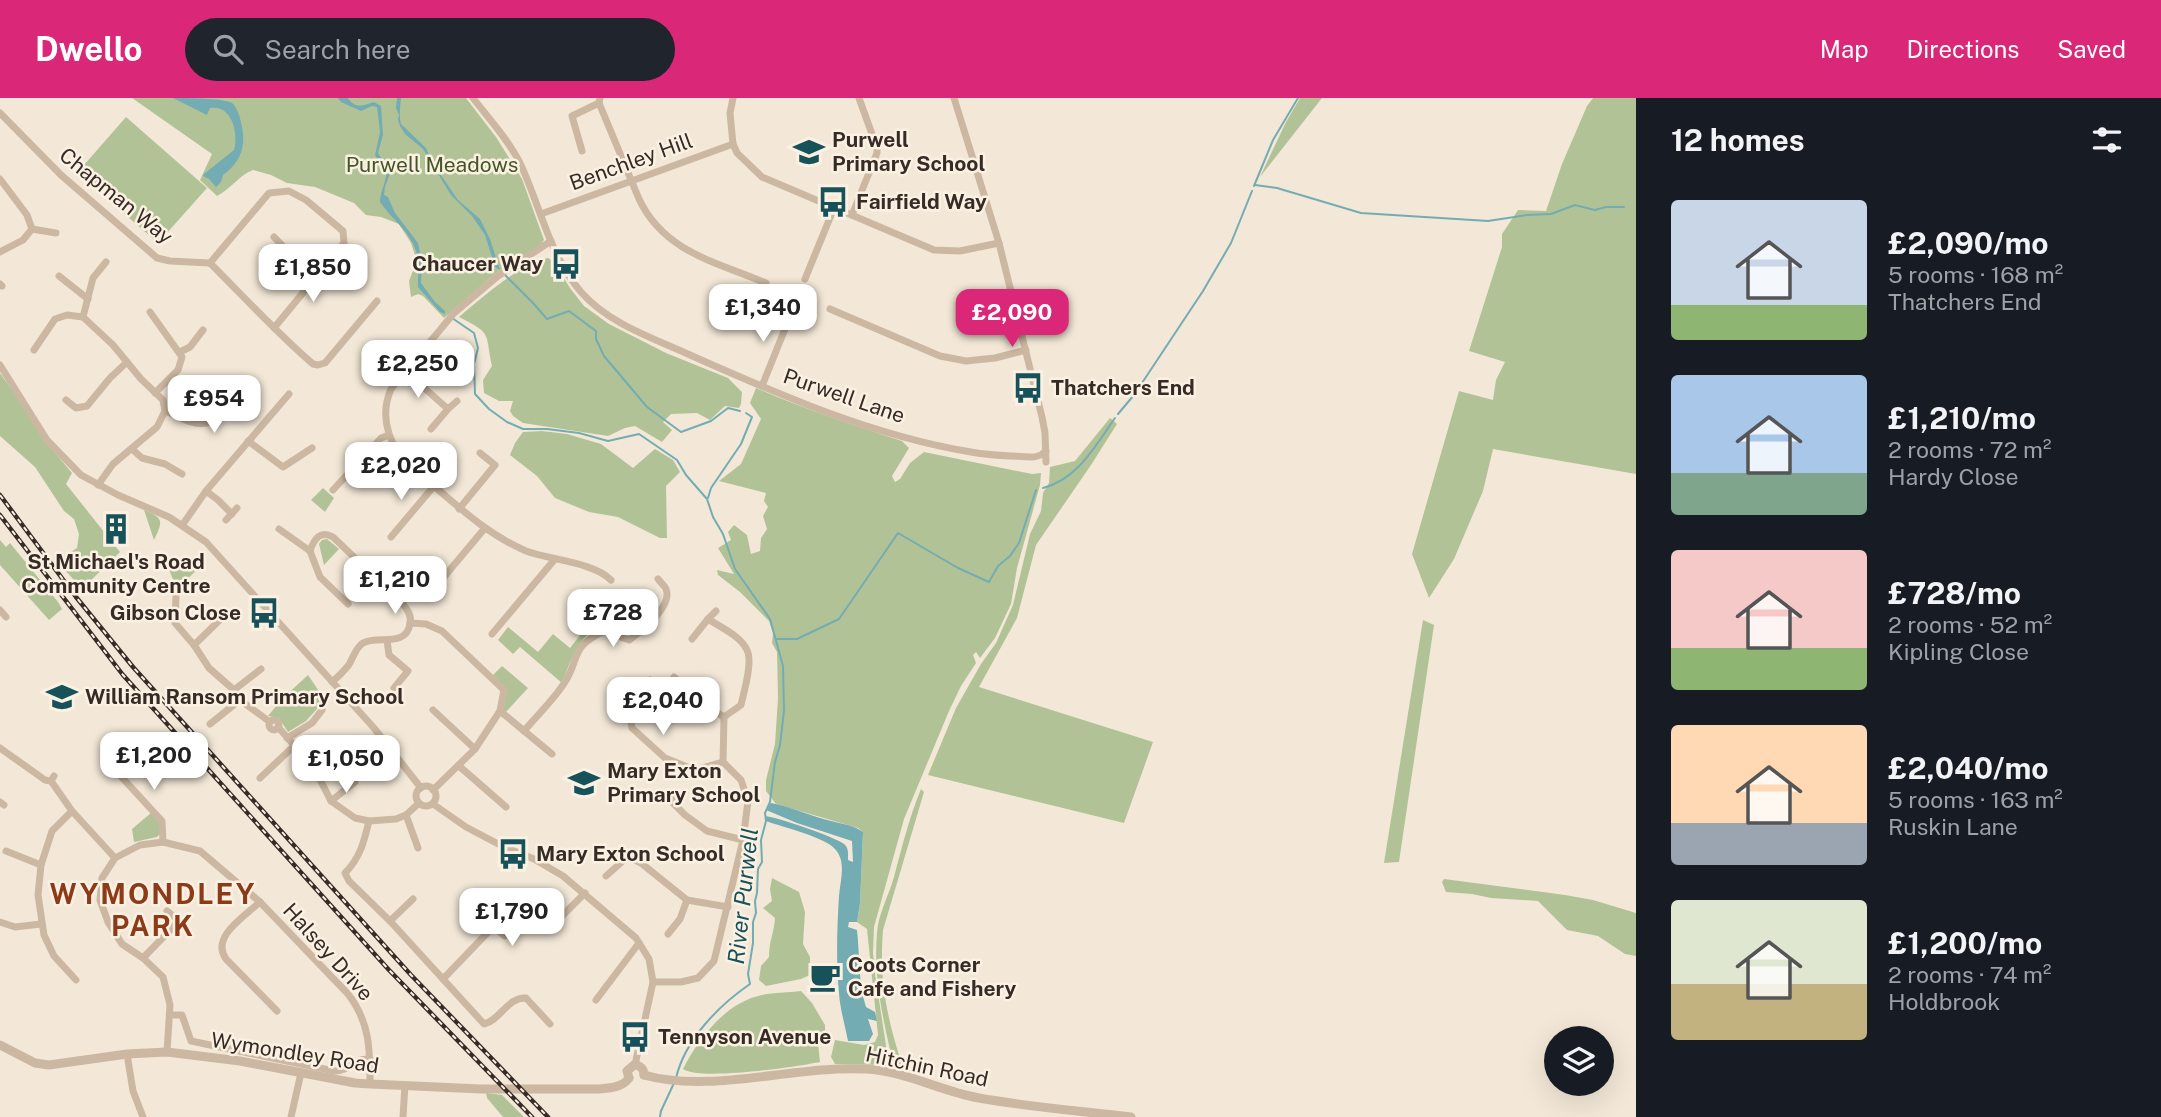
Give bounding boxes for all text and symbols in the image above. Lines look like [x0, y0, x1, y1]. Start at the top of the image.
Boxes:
search box [185, 18, 675, 81]
text: Dwello [35, 30, 143, 68]
icon: search [209, 30, 247, 68]
text: Search here [265, 34, 411, 65]
text: Map [1820, 35, 1869, 63]
text: Directions [1907, 35, 2019, 63]
text: Saved [2057, 35, 2126, 63]
icon: filters [2088, 121, 2126, 159]
text: 12 homes [1671, 122, 1805, 158]
place label: Purwell Primary School [832, 127, 985, 176]
street label: Benchley Hill [566, 128, 696, 195]
school or university icon: Purwell Primary School [792, 135, 826, 169]
street label: Chapman Way [55, 142, 178, 249]
park label: Purwell Meadows [346, 152, 518, 177]
bus stop icon: Fairfield Way [816, 185, 850, 219]
place label: Fairfield Way [856, 189, 987, 214]
text: £2,090/mo [1888, 225, 2049, 261]
icon: home [1727, 228, 1811, 312]
pin: £1,850 [256, 244, 370, 304]
bus stop icon: Chaucer Way [549, 247, 583, 281]
place label: Chaucer Way [412, 251, 543, 276]
text: £1,850 [275, 253, 351, 280]
text: 5 rooms · 168 m² [1888, 261, 2063, 288]
pin: £1,340 [706, 285, 820, 344]
text: Thatchers End [1888, 288, 2041, 315]
pin: £2,090 [955, 289, 1069, 349]
text: £1,340 [725, 293, 801, 320]
text: £2,090 [972, 298, 1052, 325]
pin: £2,250 [361, 341, 475, 400]
text: £2,250 [377, 349, 459, 376]
street label: Purwell Lane [780, 363, 908, 428]
bus stop icon: Thatchers End [1011, 371, 1045, 405]
place label: Thatchers End [1051, 375, 1195, 400]
pin: £954 [173, 376, 255, 435]
text: £954 [184, 384, 244, 411]
text: £1,210/mo [1888, 400, 2036, 436]
icon: home [1727, 403, 1811, 487]
text: 2 rooms · 72 m² [1888, 436, 2051, 463]
pin: £2,020 [344, 442, 458, 502]
text: £2,020 [361, 451, 441, 478]
text: Hardy Close [1888, 463, 2018, 490]
building icon: St Michael's Road Community Centre [99, 512, 133, 546]
place label: St Michael's Road Community Centre [21, 549, 211, 598]
pin: £1,210 [338, 556, 452, 616]
text: £1,210 [360, 565, 430, 592]
text: £728/mo [1888, 575, 2021, 611]
icon: home [1727, 578, 1811, 662]
pin: £728 [572, 589, 654, 649]
bus stop icon: Gibson Close [247, 596, 281, 630]
text: £728 [583, 598, 643, 625]
place label: Gibson Close [110, 600, 241, 625]
text: 2 rooms · 52 m² [1888, 611, 2052, 638]
text: Kipling Close [1888, 638, 2029, 665]
pin: £2,040 [606, 678, 720, 737]
school or university icon: William Ransom Primary School [45, 680, 79, 714]
place label: William Ransom Primary School [85, 684, 404, 709]
text: £2,040 [623, 686, 703, 713]
pin: £1,200 [97, 732, 211, 792]
pin: £1,050 [289, 736, 403, 795]
text: £1,200 [116, 741, 192, 768]
text: £1,050 [308, 744, 384, 771]
text: £2,040/mo [1888, 750, 2049, 786]
icon: home [1727, 753, 1811, 837]
place label: Mary Exton Primary School [607, 758, 760, 807]
school or university icon: Mary Exton Primary School [567, 766, 601, 800]
text: 5 rooms · 163 m² [1888, 786, 2063, 813]
text: Ruskin Lane [1888, 813, 2018, 840]
water label: River Purwell [722, 826, 763, 965]
bus stop icon: Mary Exton School [496, 837, 530, 871]
place label: Mary Exton School [536, 841, 725, 866]
district label: WYMONDLEY PARK [49, 877, 257, 942]
pin: £1,790 [455, 888, 569, 948]
text: £1,790 [475, 897, 549, 924]
street label: Halsey Drive [278, 898, 379, 1006]
text: £1,200/mo [1888, 925, 2042, 961]
icon: home [1727, 928, 1811, 1012]
place label: Coots Corner Cafe and Fishery [848, 952, 1016, 1001]
cafe icon: Coots Corner Cafe and Fishery [808, 960, 842, 994]
text: 2 rooms · 74 m² [1888, 961, 2051, 988]
text: Holdbrook [1888, 988, 2000, 1015]
bus stop icon: Tennyson Avenue [618, 1020, 652, 1054]
place label: Tennyson Avenue [658, 1024, 831, 1049]
map controls [1544, 1026, 1614, 1096]
button: layers [1544, 1026, 1614, 1096]
street label: Wymondley Road [209, 1027, 381, 1078]
street label: Hitchin Road [863, 1041, 991, 1092]

